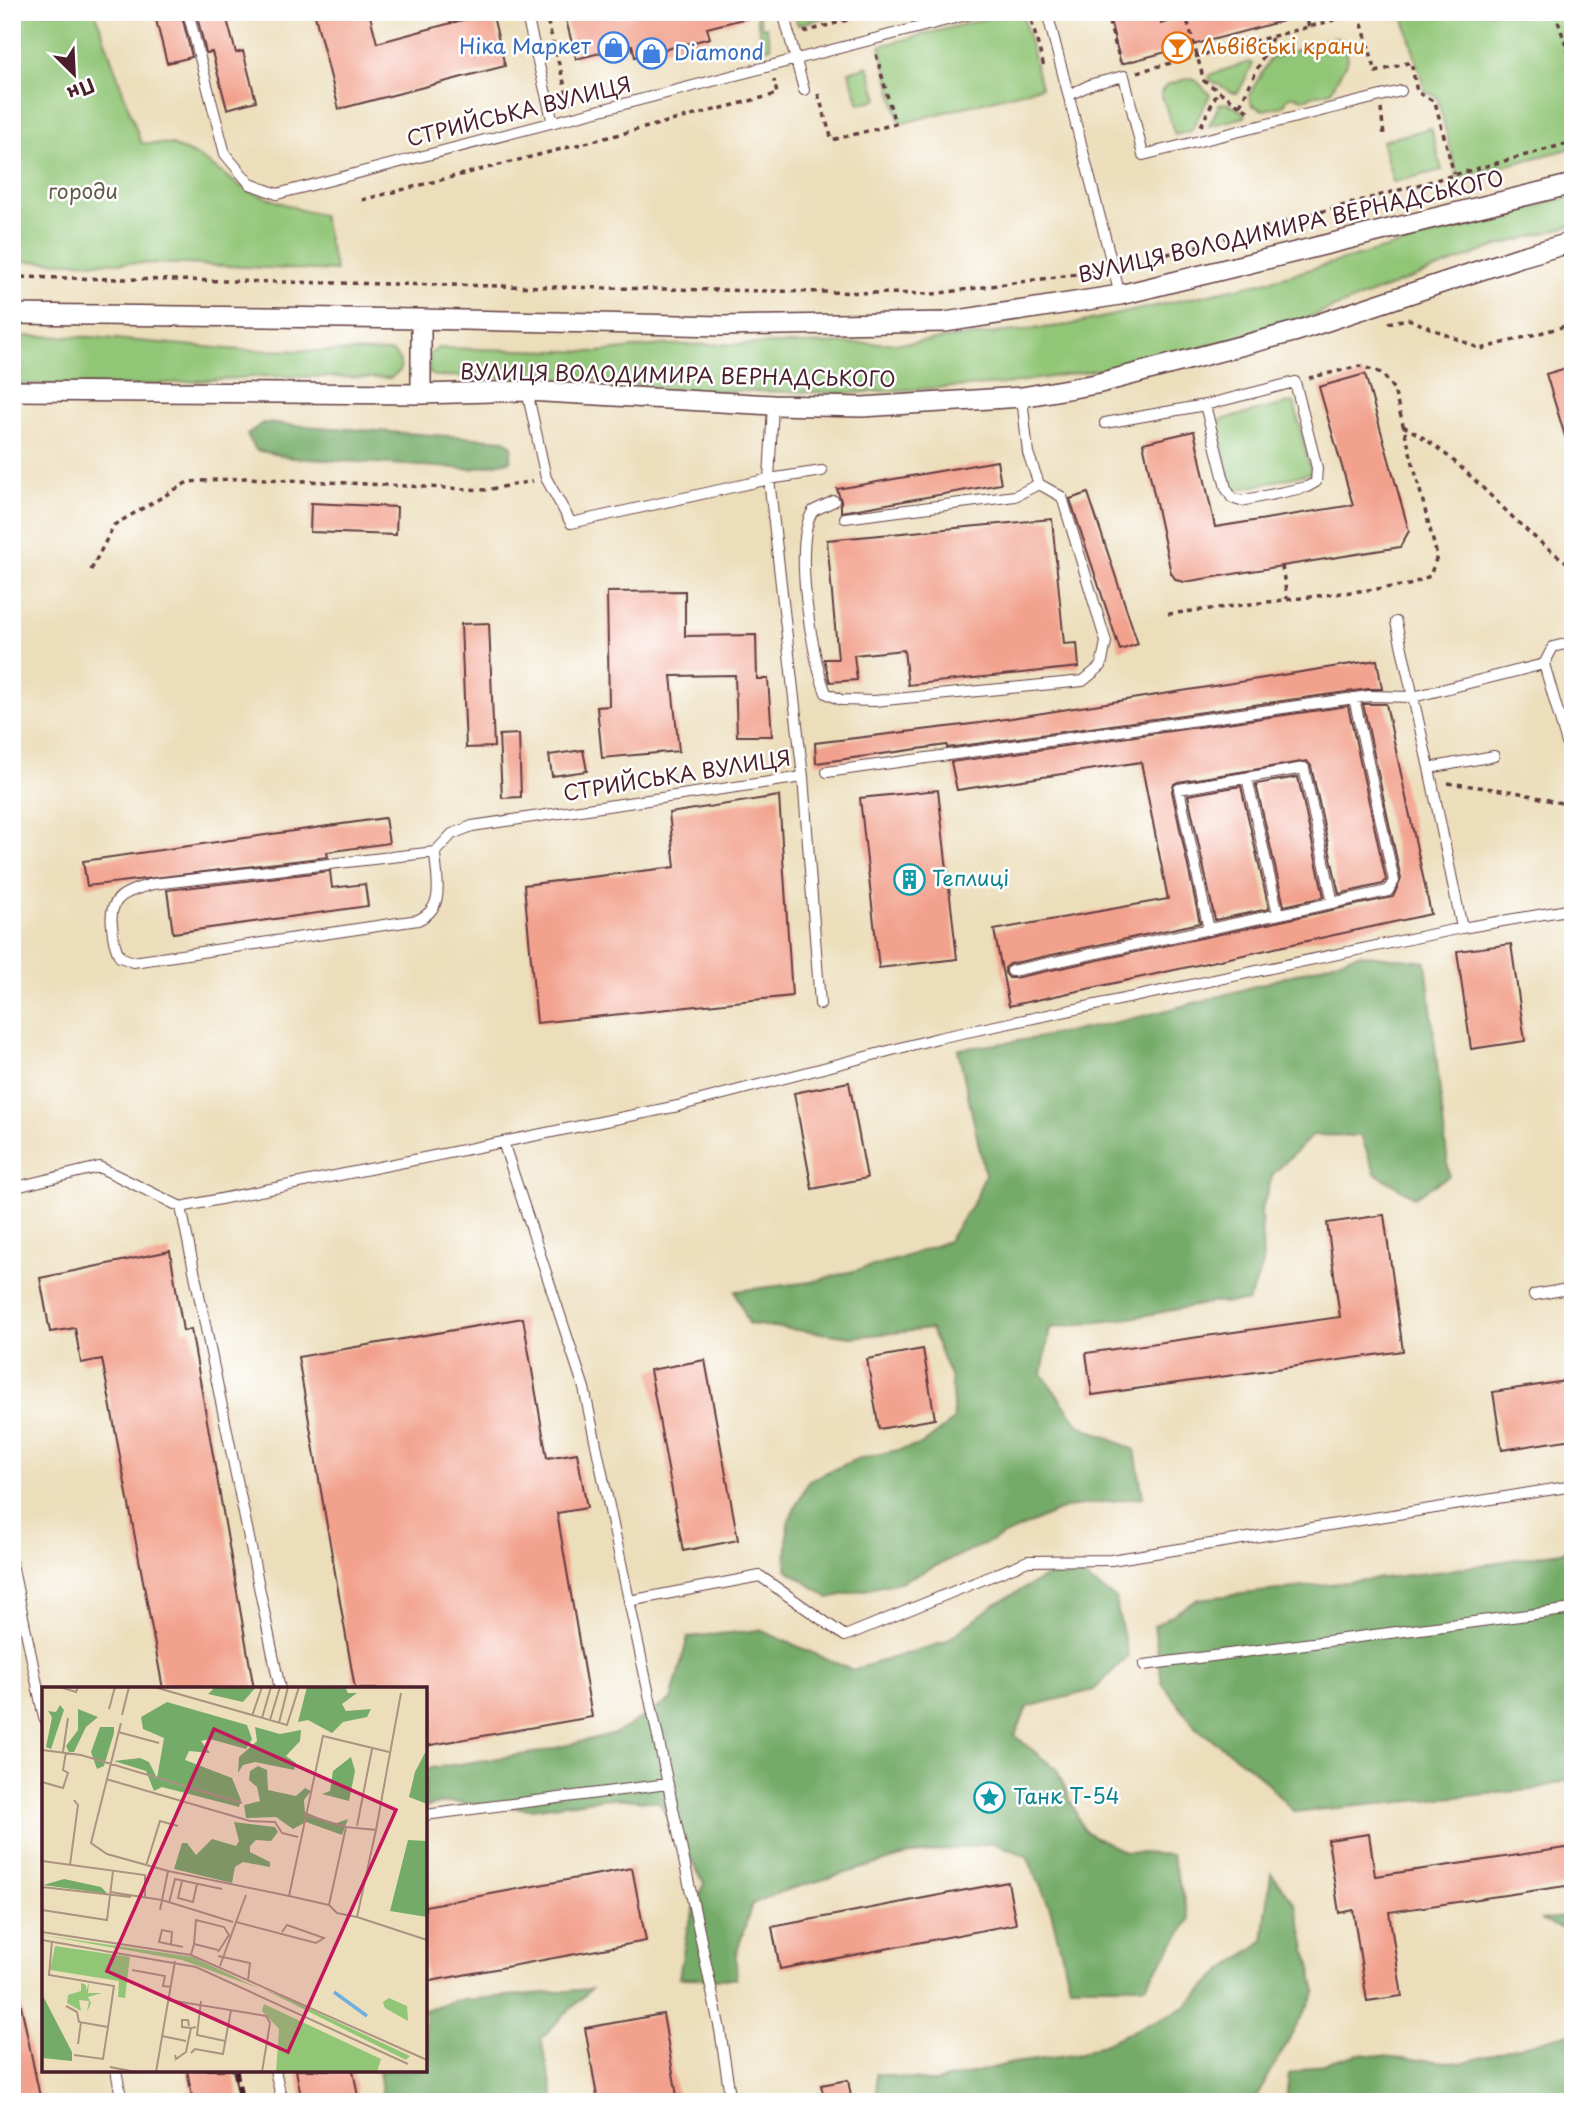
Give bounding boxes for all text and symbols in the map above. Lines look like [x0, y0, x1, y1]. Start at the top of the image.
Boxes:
place label: Ніка Маркет [459, 29, 592, 61]
place label: Львівські крани [1201, 29, 1365, 61]
shop icon: Ніка Маркет [597, 30, 631, 64]
bar icon: Львівські крани [1161, 30, 1195, 64]
place label: Diamond [674, 35, 764, 67]
shop icon: Diamond [634, 36, 668, 70]
north arrow [38, 38, 108, 108]
street label: СТРИЙСЬКА ВУЛИЦЯ [403, 67, 634, 153]
text: Пн [63, 72, 100, 109]
street label: ВУЛИЦЯ ВОЛОДИМИРА ВЕРНАДСЬКОГО [1075, 160, 1506, 290]
park label: городи [48, 174, 118, 206]
street label: ВУЛИЦЯ ВОЛОДИМИРА ВЕРНАДСЬКОГО [460, 354, 896, 394]
street label: СТРИЙСЬКА ВУЛИЦЯ [560, 740, 793, 808]
place label: Теплиці [932, 861, 1009, 893]
building icon: Теплиці [892, 862, 926, 896]
inset map [42, 1687, 427, 2072]
place label: Танк Т-54 [1013, 1779, 1120, 1811]
place icon: Танк Т-54 [973, 1780, 1007, 1814]

